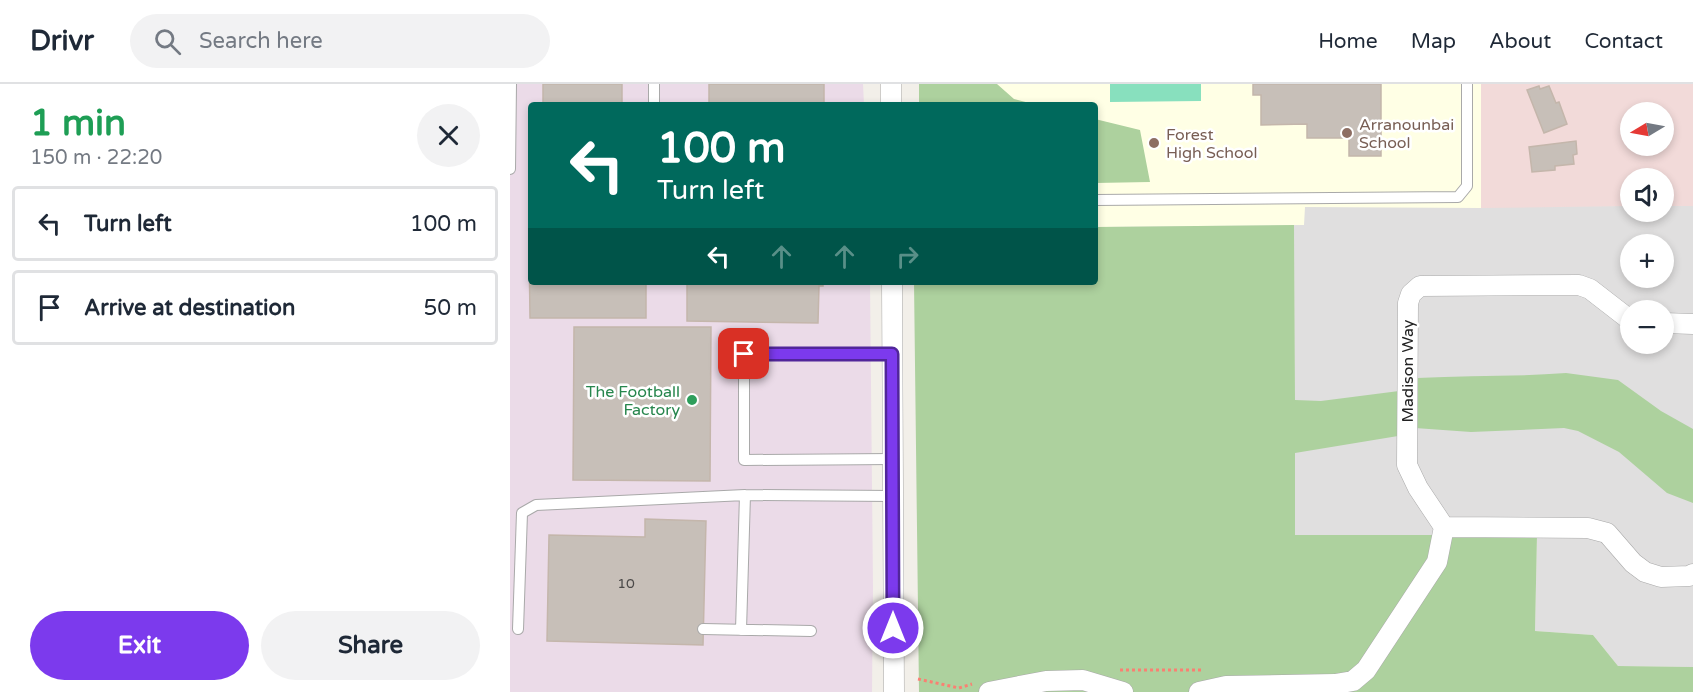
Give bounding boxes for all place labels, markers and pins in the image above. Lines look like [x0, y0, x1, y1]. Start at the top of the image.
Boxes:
place label: Arranounbai School [1359, 115, 1454, 153]
place label: Forest High School [1166, 125, 1257, 163]
marker: Arranounbai School [1340, 126, 1354, 140]
marker: Forest High School [1147, 136, 1161, 150]
pin [718, 328, 769, 379]
place label: The Football Factory [586, 382, 680, 420]
marker: The Football Factory [685, 393, 699, 407]

